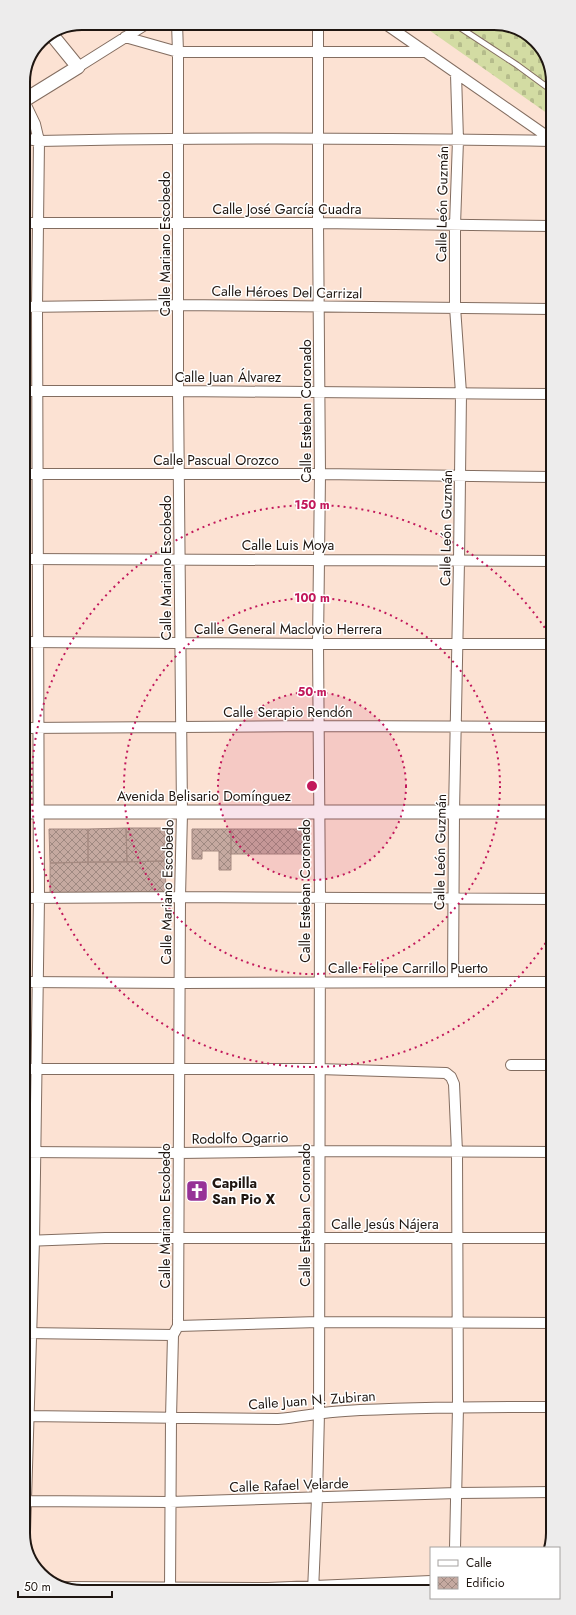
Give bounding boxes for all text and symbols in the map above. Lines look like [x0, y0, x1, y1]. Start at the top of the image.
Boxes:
street label: Calle León Guzmán [431, 146, 453, 262]
street label: Calle Mariano Escobedo [155, 171, 175, 317]
street label: Calle José García Cuadra [213, 199, 361, 219]
street label: Calle Héroes Del Carrizal [211, 281, 363, 303]
street label: Calle Esteban Coronado [296, 339, 316, 483]
street label: Calle Juan Álvarez [175, 367, 282, 387]
street label: Calle Pascual Orozco [153, 450, 279, 470]
street label: Calle León Guzmán [435, 470, 457, 586]
street label: Calle Mariano Escobedo [156, 495, 176, 641]
text: 150 m [294, 496, 330, 514]
street label: Calle Luis Moya [242, 535, 334, 555]
text: 100 m [294, 589, 330, 607]
street label: Calle General Maclovio Herrera [194, 619, 382, 639]
text: 50 m [297, 683, 327, 701]
street label: Calle Serapio Rendón [223, 702, 353, 722]
centre of rings [305, 779, 319, 793]
street label: Avenida Belisario Domínguez [117, 786, 292, 806]
street label: Calle León Guzmán [429, 794, 451, 910]
street label: Calle Mariano Escobedo [156, 819, 178, 965]
street label: Calle Esteban Coronado [295, 819, 315, 963]
street label: Calle Felipe Carrillo Puerto [328, 958, 488, 978]
street label: Rodolfo Ogarrio [191, 1127, 289, 1149]
street label: Calle Mariano Escobedo [155, 1143, 175, 1289]
street label: Calle Esteban Coronado [295, 1143, 315, 1287]
place label: Capilla San Pio X [212, 1173, 276, 1209]
church icon: Capilla San Pio X [184, 1178, 210, 1204]
street label: Calle Jesús Nájera [331, 1214, 439, 1234]
street label: Calle Juan N. Zubiran [248, 1386, 376, 1414]
street label: Calle Rafael Velarde [229, 1473, 349, 1497]
legend [430, 1547, 560, 1599]
text: Calle [466, 1554, 492, 1572]
scale bar [18, 1573, 112, 1599]
text: Edificio [466, 1574, 505, 1592]
text: 50 m [24, 1578, 51, 1596]

